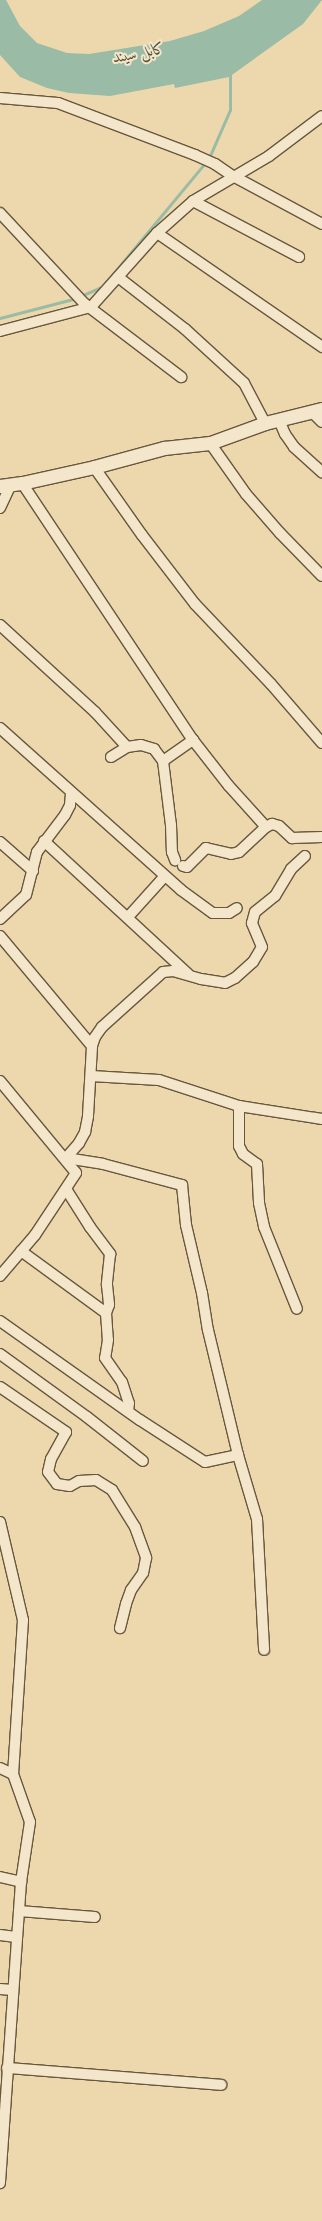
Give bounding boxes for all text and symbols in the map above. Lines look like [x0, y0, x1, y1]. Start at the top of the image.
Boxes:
water label: کابل سيند [111, 38, 167, 68]

